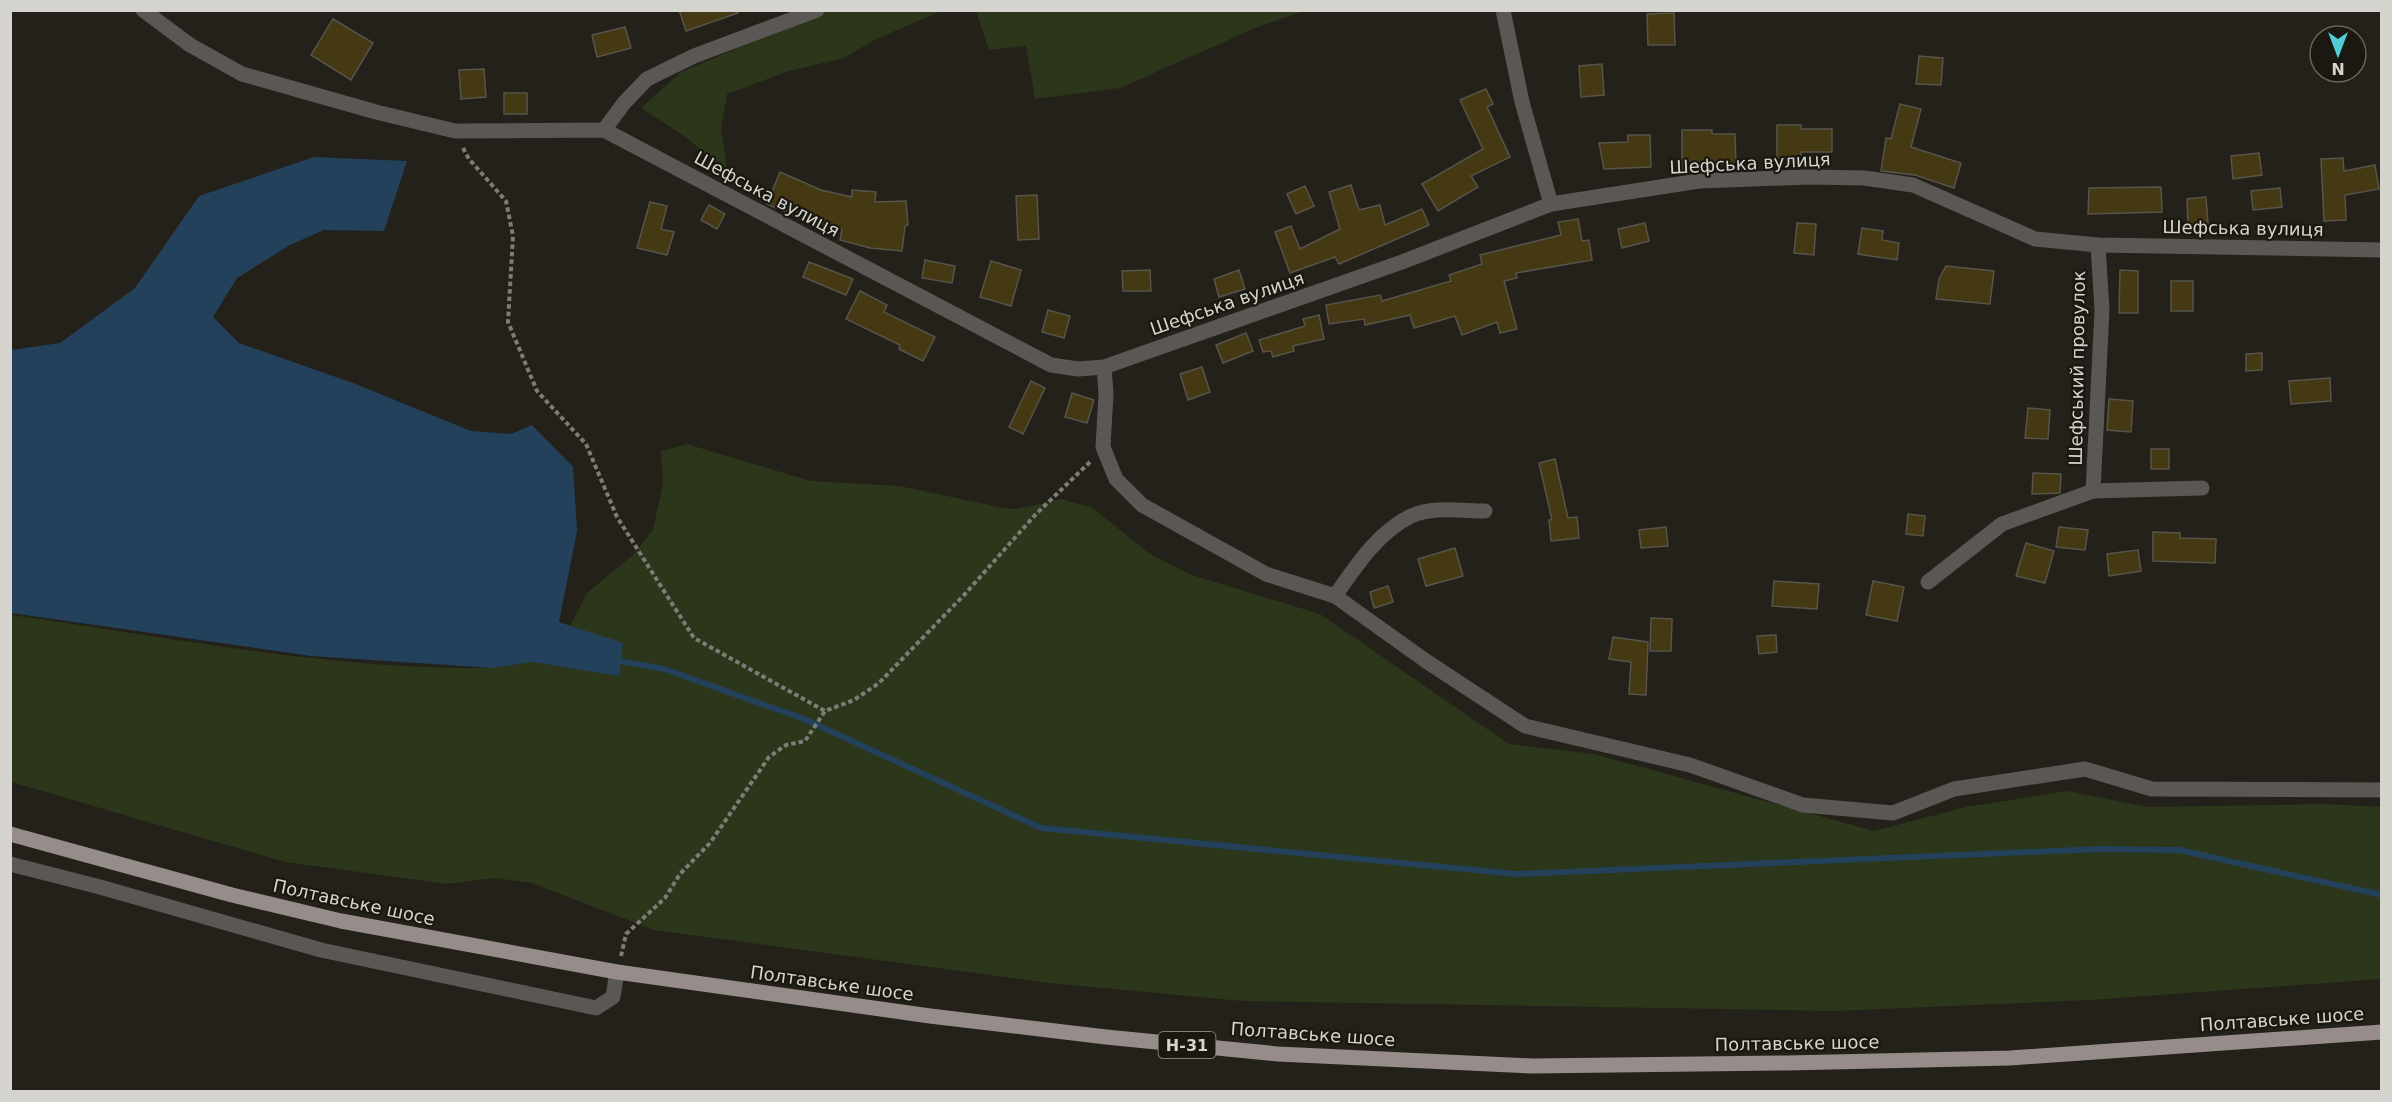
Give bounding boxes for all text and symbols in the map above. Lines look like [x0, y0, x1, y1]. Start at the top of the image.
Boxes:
north arrow [2308, 24, 2368, 84]
text: N [2331, 59, 2345, 78]
street label: Шефська вулиця [691, 147, 843, 241]
street label: Шефська вулиця [1669, 148, 1831, 178]
street label: Шефська вулиця [2162, 216, 2324, 240]
street label: Шефська вулиця [1147, 267, 1307, 339]
street label: Шефський провулок [2065, 270, 2089, 466]
street label: Полтавське шосе [271, 875, 437, 929]
street label: Полтавське шосе [749, 961, 915, 1005]
street label: Полтавське шосе [2199, 1003, 2365, 1035]
street label: Полтавське шосе [1230, 1018, 1396, 1050]
street label: Полтавське шосе [1714, 1031, 1880, 1055]
road number: Н-31 [1158, 1032, 1216, 1058]

